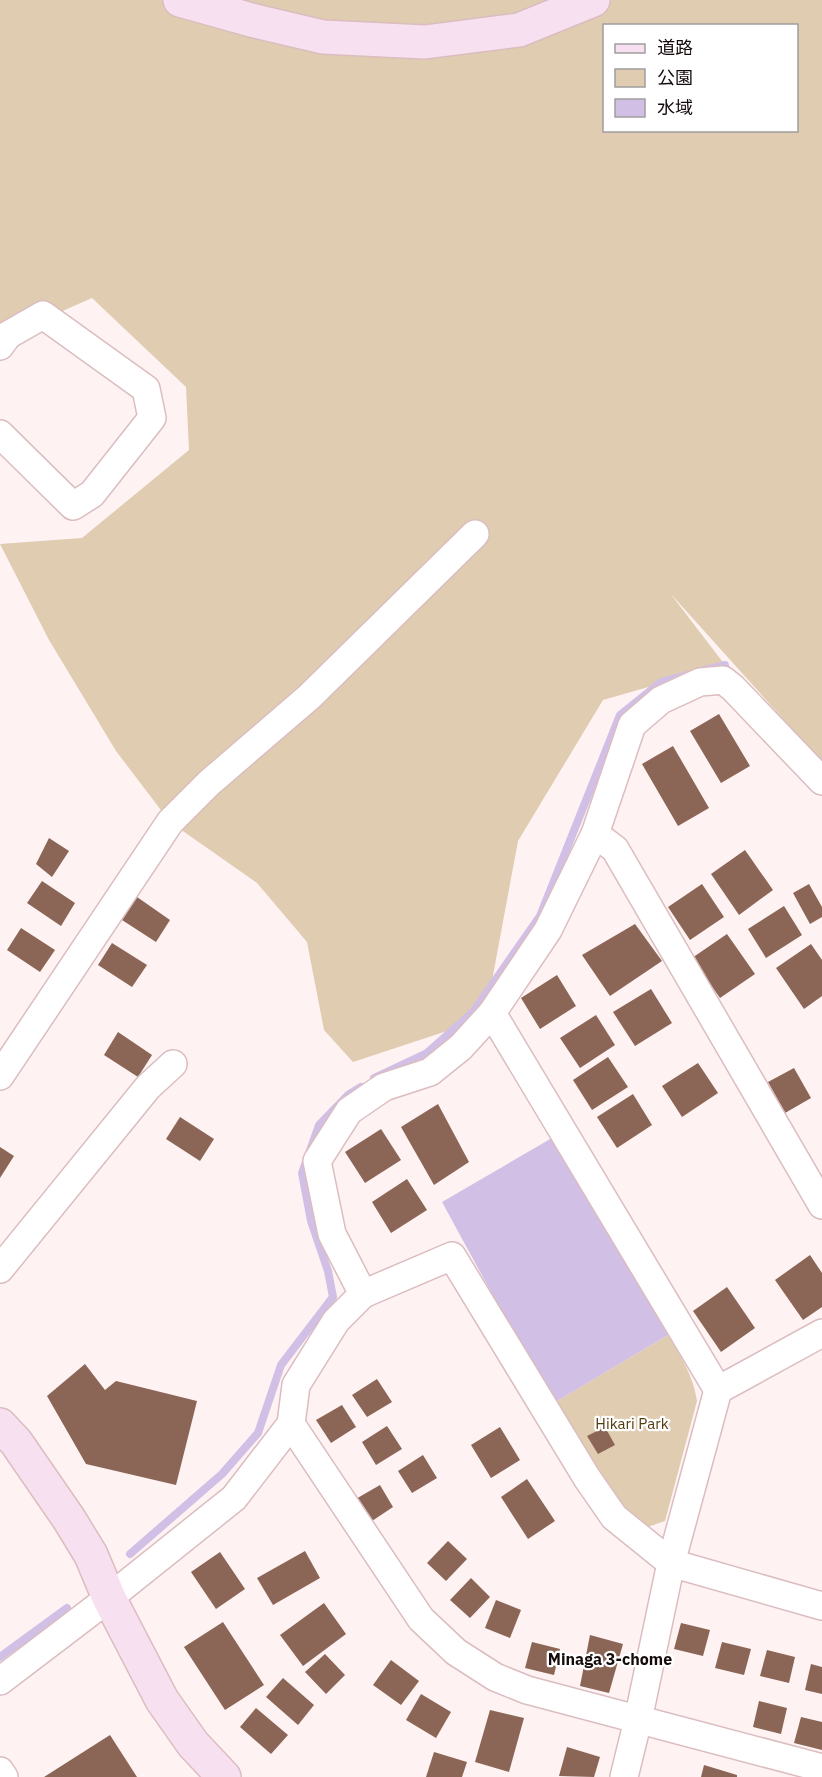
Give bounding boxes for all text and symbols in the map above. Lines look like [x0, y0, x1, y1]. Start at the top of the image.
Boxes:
legend [603, 24, 798, 132]
text: 道路 [657, 36, 693, 59]
text: 公園 [657, 66, 693, 89]
text: 水域 [657, 96, 693, 119]
park label: Hikari Park [595, 1414, 669, 1433]
district label: Minaga 3-chome [548, 1649, 672, 1669]

